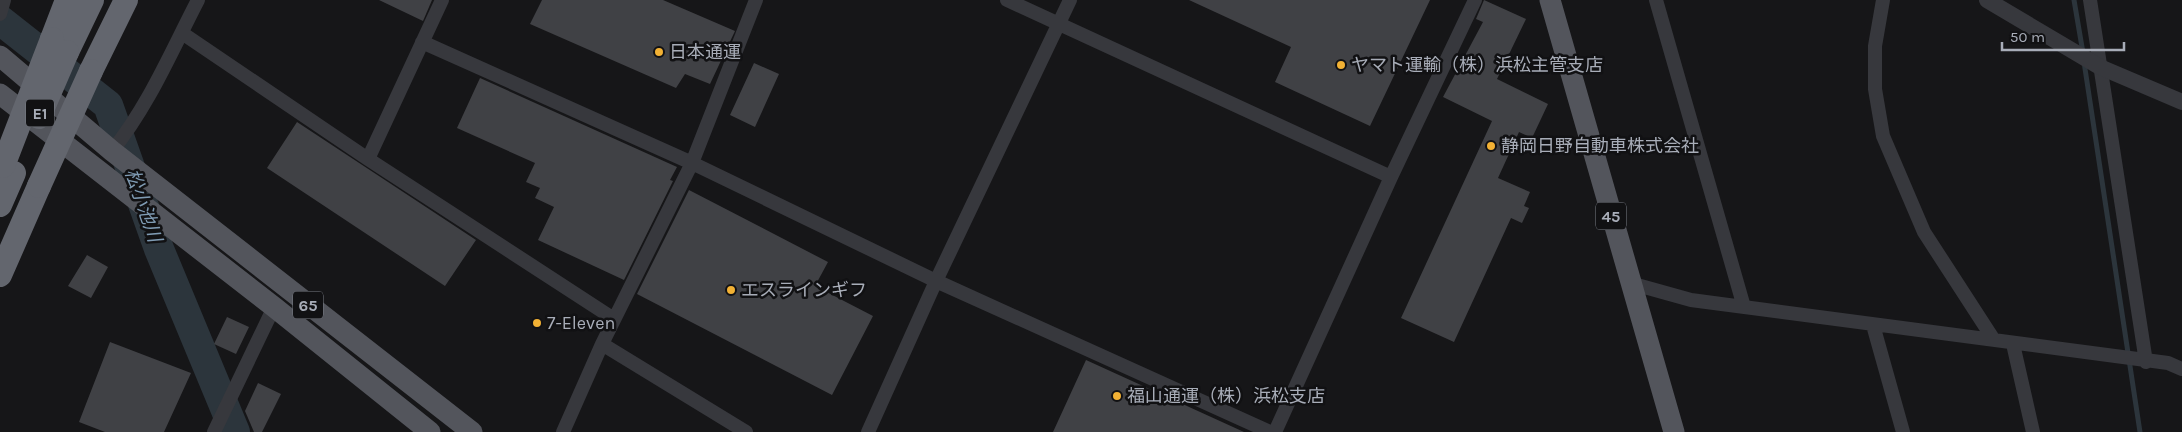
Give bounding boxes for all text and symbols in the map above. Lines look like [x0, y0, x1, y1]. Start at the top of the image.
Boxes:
scale bar [2002, 20, 2124, 52]
text: 50 m [2010, 28, 2045, 46]
place label: 日本通運 [669, 41, 741, 63]
marker: 日本通運 [653, 46, 665, 58]
place label: ヤマト運輸（株）浜松主管支店 [1351, 54, 1603, 76]
marker: ヤマト運輸（株）浜松主管支店 [1335, 59, 1347, 71]
road number: E1 [26, 100, 54, 126]
place label: 静岡日野自動車株式会社 [1501, 135, 1699, 157]
marker: 静岡日野自動車株式会社 [1485, 140, 1497, 152]
water label: 松小池川 [120, 166, 166, 247]
road number: 45 [1596, 202, 1626, 230]
place label: エスラインギフ [741, 279, 867, 301]
marker: エスラインギフ [725, 284, 737, 296]
road number: 65 [293, 292, 323, 318]
place label: 7-Eleven [547, 312, 615, 334]
marker: 7-Eleven [531, 317, 543, 329]
place label: 福山通運（株）浜松支店 [1127, 385, 1325, 407]
marker: 福山通運（株）浜松支店 [1111, 390, 1123, 402]

